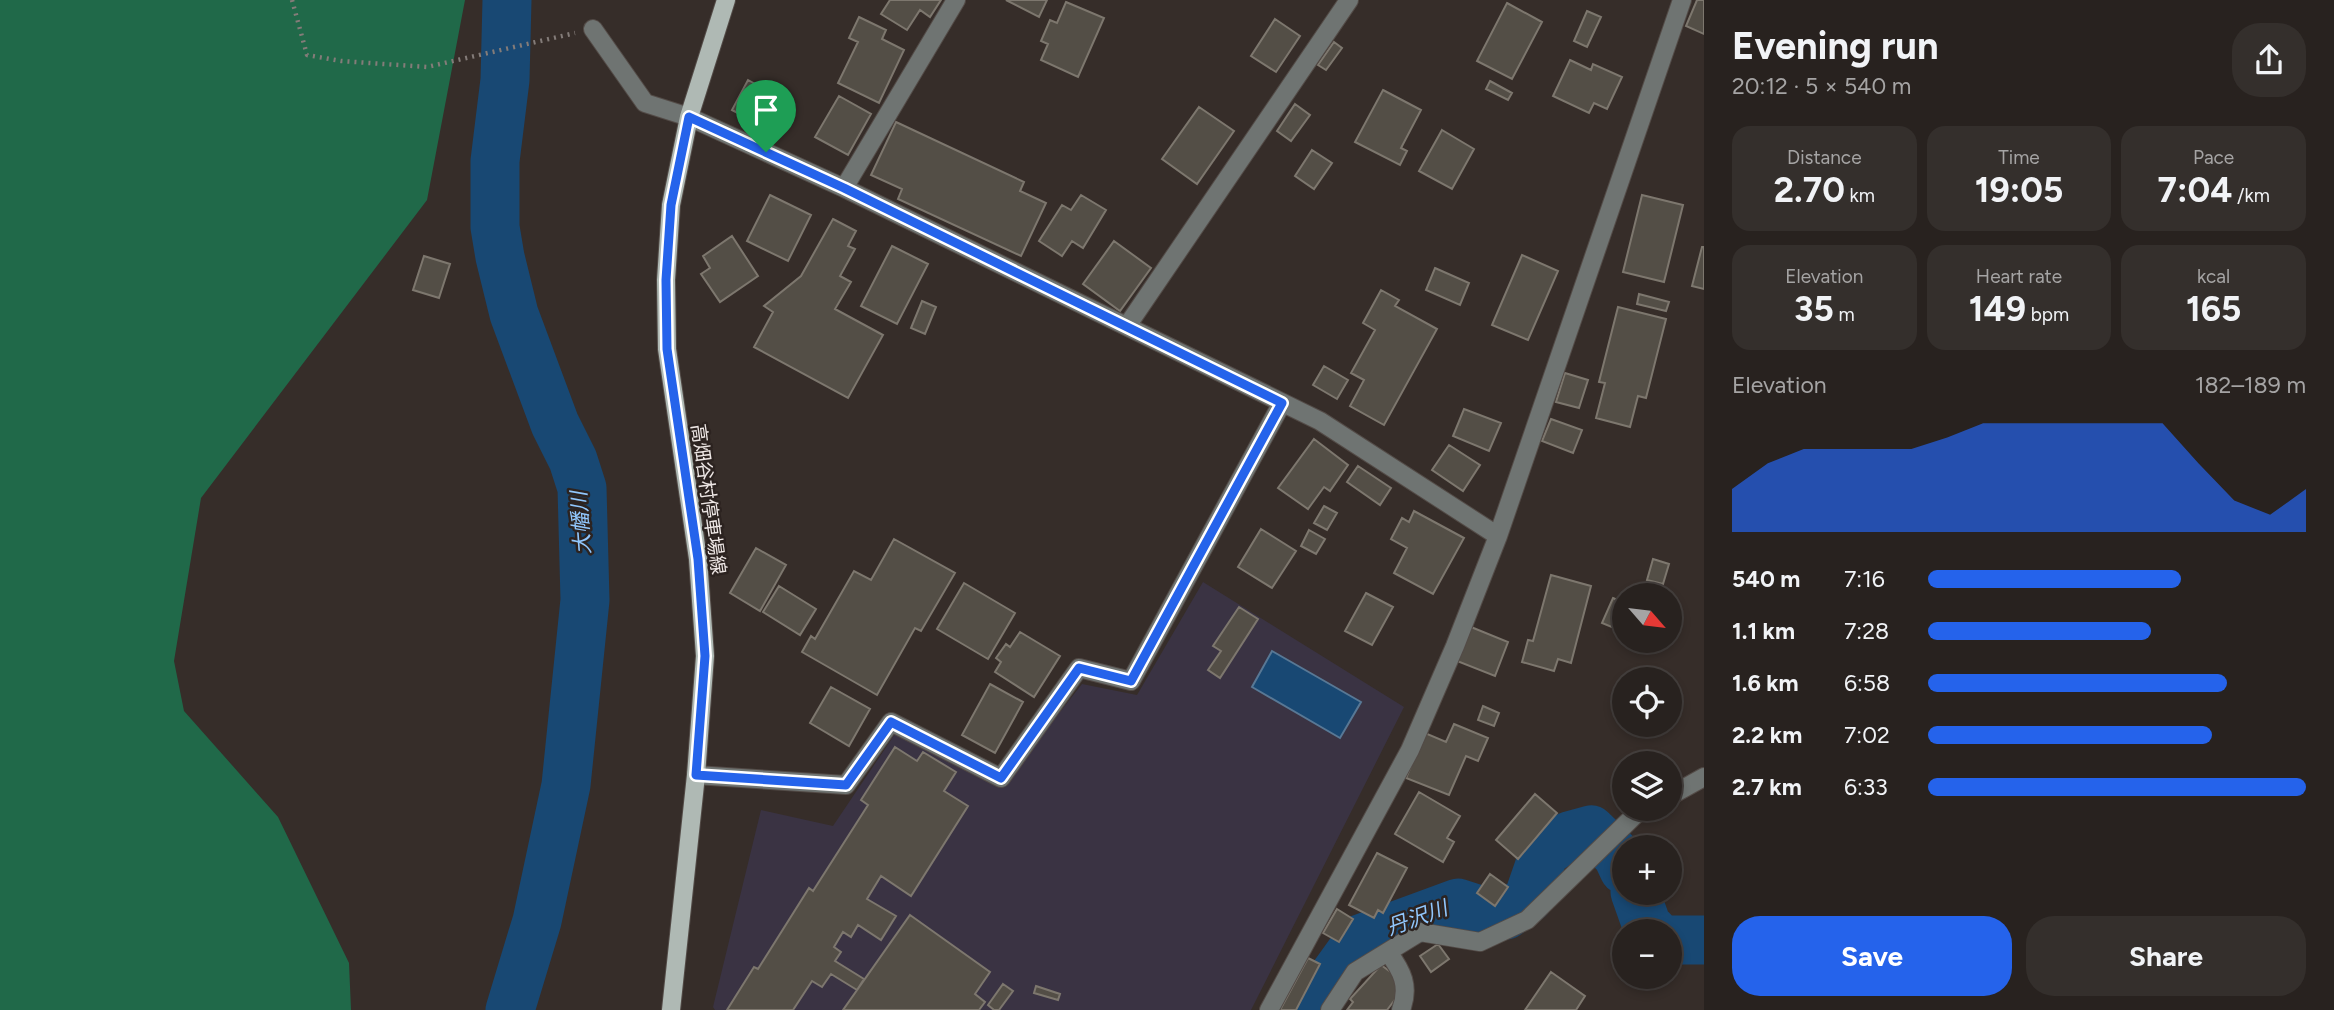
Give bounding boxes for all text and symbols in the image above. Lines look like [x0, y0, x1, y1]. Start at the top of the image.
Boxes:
text: Evening run [1732, 23, 1939, 69]
button: share [2232, 23, 2306, 97]
text: 20:12 · 5 × 540 m [1732, 72, 1911, 100]
pin [736, 80, 796, 152]
icon: arrive [747, 91, 785, 129]
text: Distance [1787, 146, 1862, 169]
text: Time [1998, 146, 2040, 169]
text: Pace [2193, 146, 2234, 169]
text: 2.70 [1774, 169, 1845, 211]
text: 19:05 [1975, 169, 2063, 211]
text: 7:04 [2158, 169, 2232, 211]
text: km [1845, 184, 1875, 207]
text: /km [2232, 184, 2270, 207]
text: Elevation [1785, 265, 1863, 288]
text: Heart rate [1976, 265, 2062, 288]
text: kcal [2197, 265, 2230, 288]
text: 35 [1794, 288, 1834, 330]
text: 149 [1969, 288, 2026, 330]
text: 165 [2186, 288, 2241, 330]
text: m [1834, 303, 1855, 326]
text: bpm [2026, 303, 2069, 326]
text: Elevation [1732, 371, 1827, 399]
text: 182–189 m [2195, 371, 2306, 399]
street label: 高畑谷村停車場線 [687, 422, 730, 576]
water label: 大幡川 [566, 489, 595, 555]
text: 540 m [1732, 565, 1800, 593]
text: 7:16 [1844, 565, 1885, 593]
north arrow [1612, 583, 1682, 653]
map controls [1612, 583, 1682, 989]
text: 1.1 km [1732, 617, 1795, 645]
text: 7:28 [1844, 617, 1889, 645]
button: locate [1612, 667, 1682, 737]
text: 1.6 km [1732, 669, 1799, 697]
text: 6:58 [1844, 669, 1890, 697]
text: 2.2 km [1732, 721, 1802, 749]
text: 7:02 [1844, 721, 1890, 749]
button: layers [1612, 751, 1682, 821]
text: 2.7 km [1732, 773, 1802, 801]
text: 6:33 [1844, 773, 1888, 801]
button: + [1612, 835, 1682, 905]
water label: 丹沢川 [1383, 894, 1453, 940]
button: Save [1732, 916, 2012, 996]
button: Share [2026, 916, 2306, 996]
button: − [1612, 919, 1682, 989]

